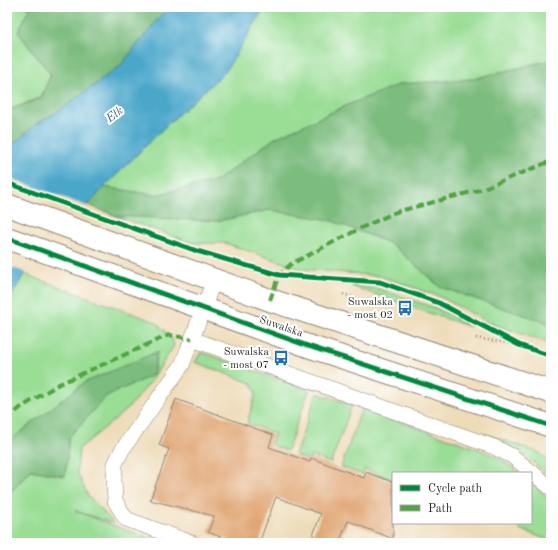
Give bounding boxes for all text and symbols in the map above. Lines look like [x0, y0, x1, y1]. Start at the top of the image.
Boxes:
water label: Ełk [104, 105, 126, 126]
place label: Suwalska - most 02 [347, 297, 394, 321]
bus stop icon: Suwalska - most 02 [396, 299, 414, 317]
street label: Suwalska [258, 314, 305, 340]
place label: Suwalska - most 07 [223, 347, 270, 371]
bus stop icon: Suwalska - most 07 [272, 349, 290, 367]
legend [392, 472, 532, 524]
text: Cycle path [428, 483, 483, 495]
text: Path [428, 503, 453, 515]

